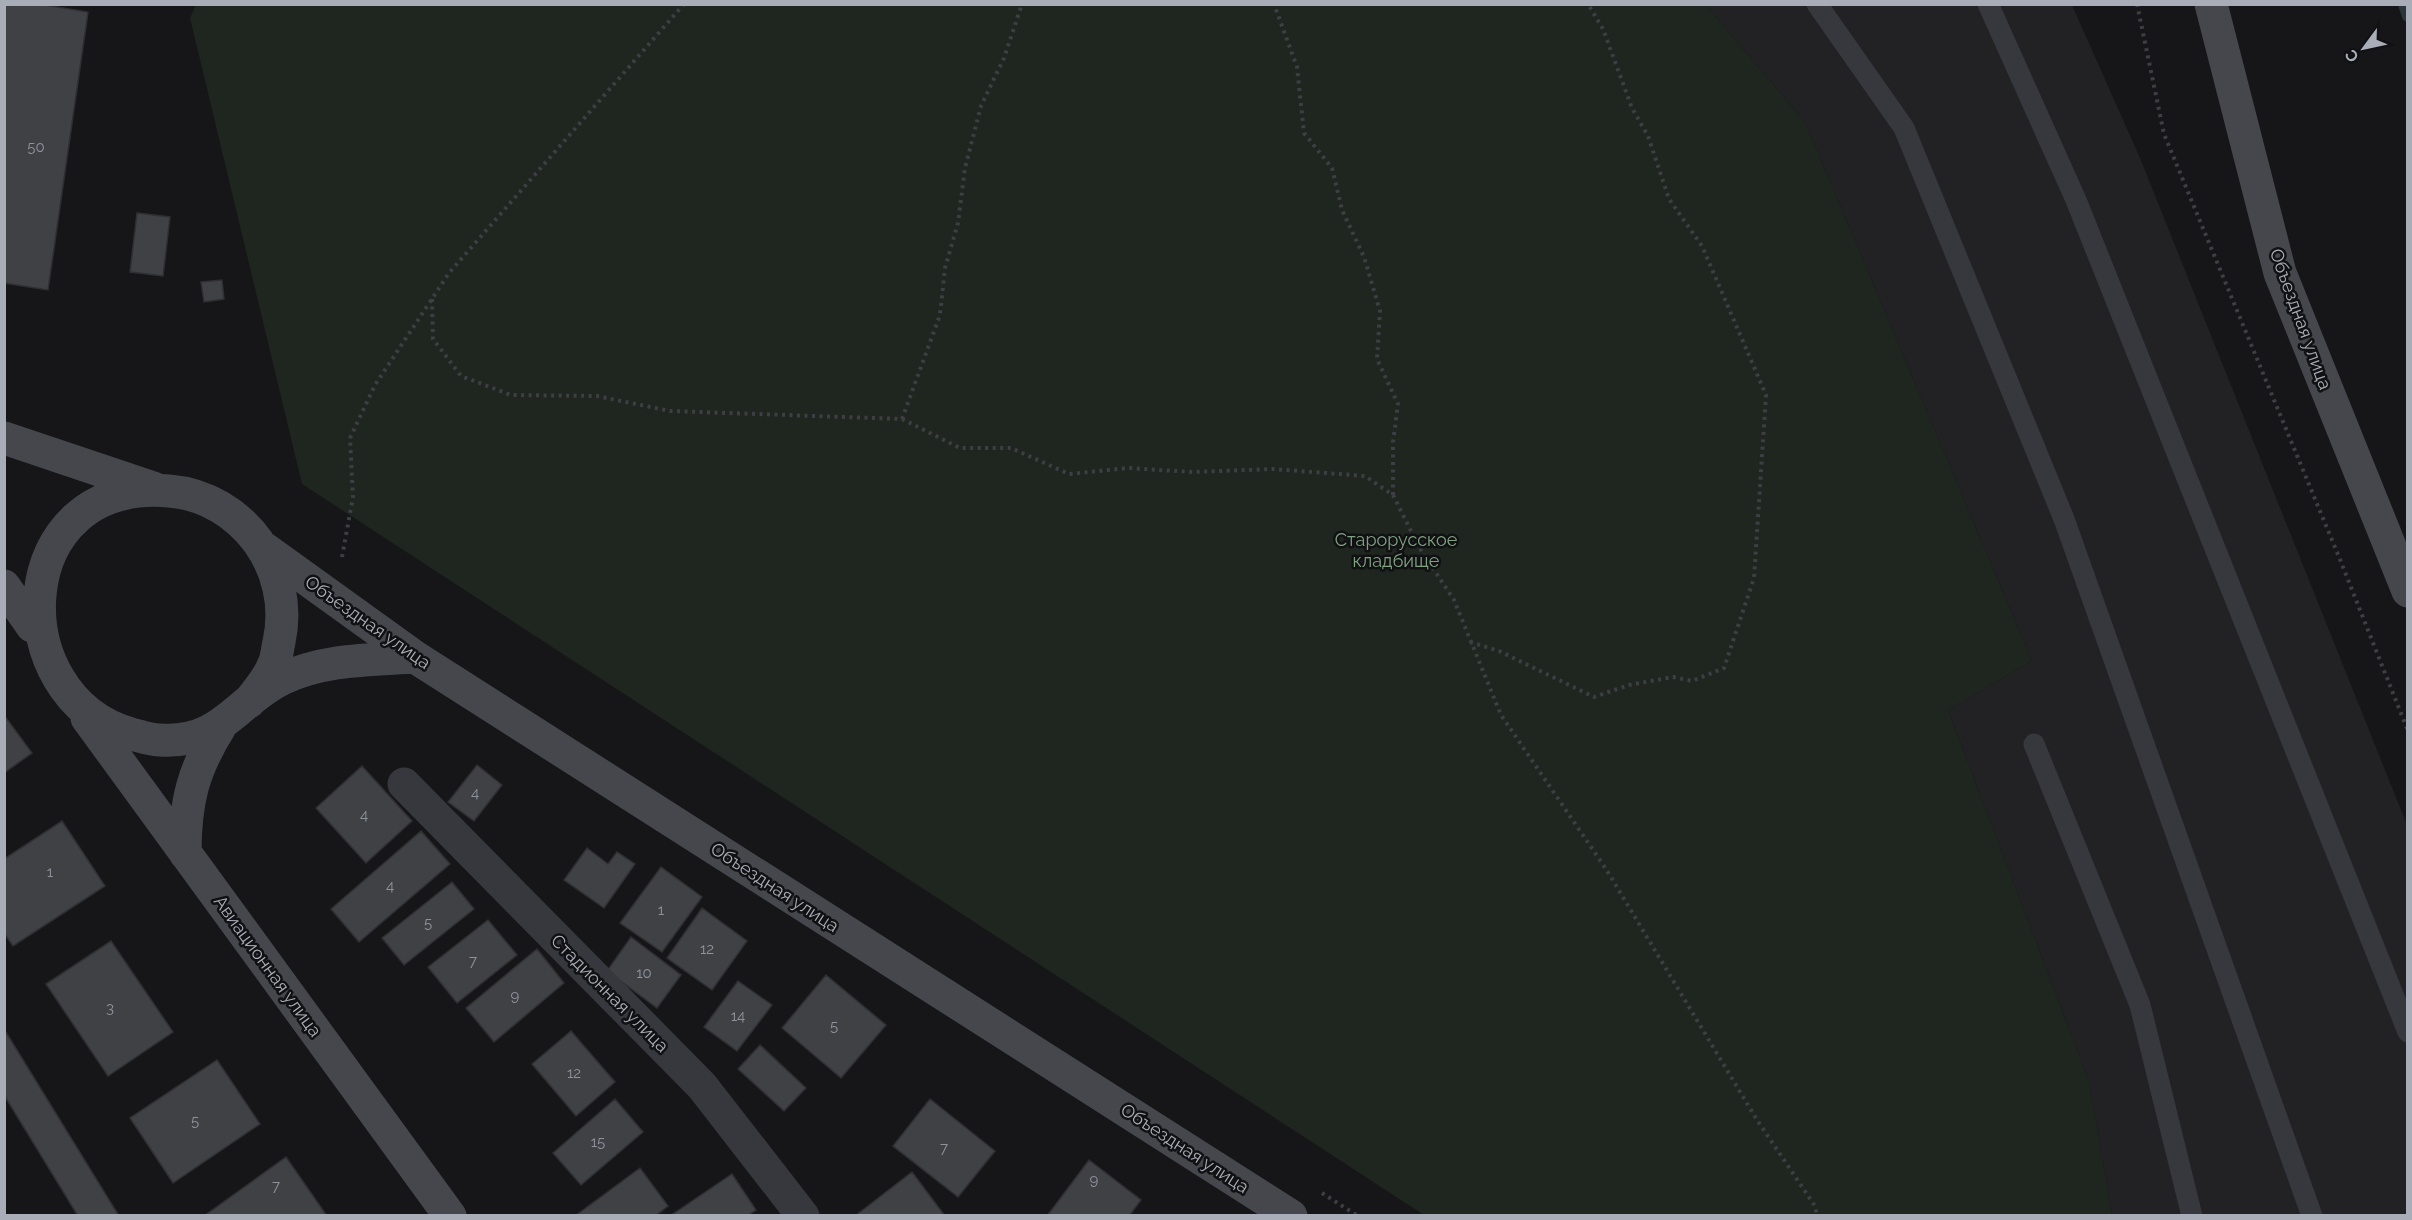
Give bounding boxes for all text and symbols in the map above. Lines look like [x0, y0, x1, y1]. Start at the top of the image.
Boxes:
north arrow [2334, 18, 2394, 78]
text: С [2341, 46, 2363, 66]
house number: 50 [27, 138, 45, 156]
street label: Объездная улица [2266, 246, 2336, 392]
park label: Старорусское кладбище [1335, 529, 1458, 571]
street label: Объездная улица [301, 571, 435, 673]
house number: 4 [471, 784, 479, 802]
house number: 4 [360, 806, 368, 824]
street label: Объездная улица [707, 838, 843, 936]
house number: 1 [47, 863, 54, 881]
house number: 4 [386, 877, 394, 895]
street label: Авиационная улица [210, 891, 326, 1041]
house number: 1 [658, 901, 665, 919]
house number: 5 [424, 914, 432, 932]
street label: Стадионная улица [547, 930, 673, 1056]
house number: 12 [700, 940, 714, 958]
house number: 7 [469, 952, 477, 970]
house number: 10 [636, 964, 652, 982]
house number: 9 [511, 987, 520, 1005]
house number: 3 [106, 999, 114, 1017]
house number: 14 [731, 1007, 745, 1025]
house number: 5 [830, 1017, 838, 1035]
house number: 12 [567, 1064, 581, 1082]
street label: Объездная улица [1117, 1099, 1253, 1197]
house number: 5 [191, 1112, 199, 1130]
house number: 15 [591, 1133, 605, 1151]
house number: 7 [940, 1139, 948, 1157]
house number: 9 [1090, 1171, 1099, 1189]
house number: 7 [272, 1177, 280, 1195]

